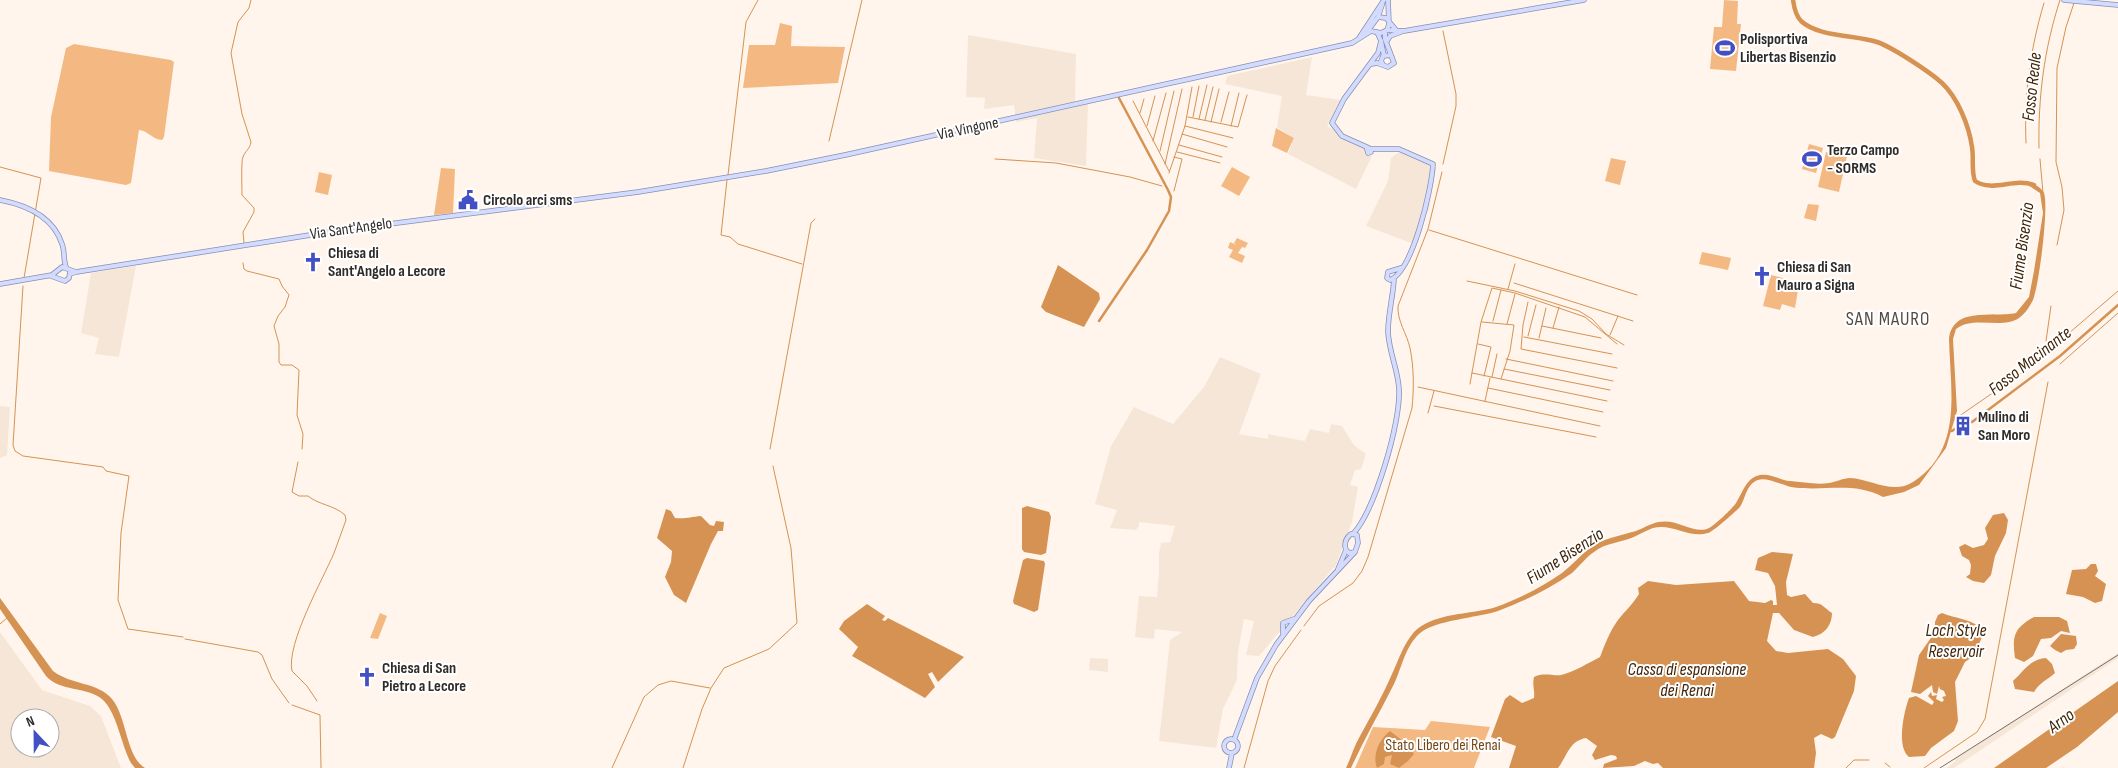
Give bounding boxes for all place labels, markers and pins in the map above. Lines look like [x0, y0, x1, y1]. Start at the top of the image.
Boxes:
place label: Polisportiva Libertas Bisenzio [1740, 30, 1836, 67]
sports icon: Polisportiva Libertas Bisenzio [1714, 37, 1736, 59]
place label: Terzo Campo - SORMS [1827, 141, 1899, 178]
sports icon: Terzo Campo - SORMS [1801, 148, 1823, 170]
public building icon: Circolo arci sms [457, 189, 479, 211]
place label: Circolo arci sms [483, 191, 572, 210]
place label: Chiesa di Sant'Angelo a Lecore [328, 244, 446, 281]
church icon: Chiesa di Sant'Angelo a Lecore [302, 251, 324, 273]
place label: Chiesa di San Mauro a Signa [1777, 258, 1855, 295]
church icon: Chiesa di San Mauro a Signa [1751, 265, 1773, 287]
place label: Mulino di San Moro [1978, 408, 2030, 445]
building icon: Mulino di San Moro [1952, 415, 1974, 437]
place label: Chiesa di San Pietro a Lecore [382, 659, 466, 696]
church icon: Chiesa di San Pietro a Lecore [356, 666, 378, 688]

